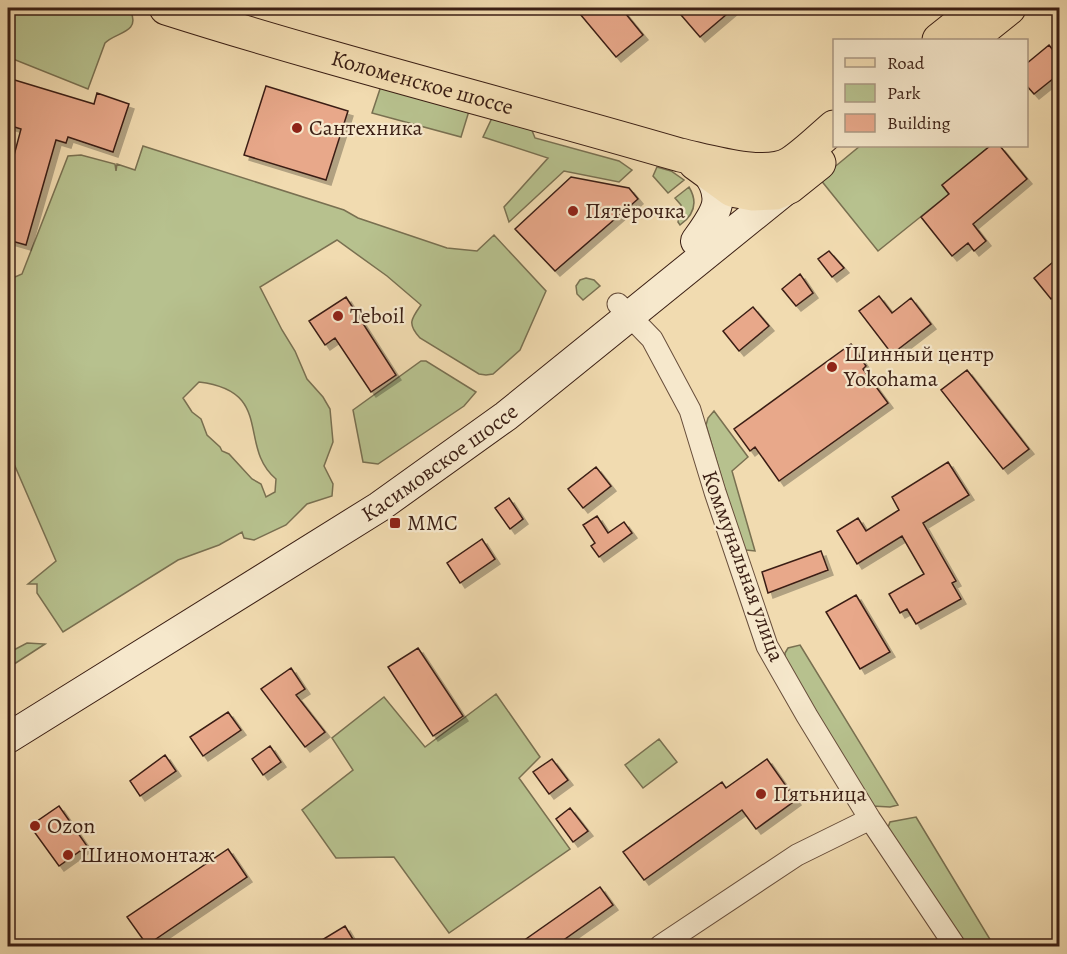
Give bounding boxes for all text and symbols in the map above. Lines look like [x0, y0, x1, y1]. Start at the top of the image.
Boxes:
legend [833, 39, 1028, 147]
street label: Коломенское шоссе [328, 43, 517, 122]
text: Road [887, 51, 925, 75]
text: Park [887, 81, 921, 105]
text: Building [887, 111, 951, 135]
place label: Сантехника [309, 113, 424, 143]
marker: Сантехника [290, 121, 304, 135]
place label: Пятёрочка [585, 196, 686, 226]
marker: Пятёрочка [566, 204, 580, 218]
place label: Teboil [350, 301, 404, 331]
marker: Teboil [331, 309, 345, 323]
place label: Шинный центр Yokohama [843, 339, 994, 394]
marker: Шинный центр Yokohama [825, 360, 839, 374]
street label: Касимовское шоссе [356, 397, 525, 529]
street label: Коммунальная улица [694, 466, 792, 667]
place label: ММС [407, 508, 458, 538]
marker: ММС [388, 516, 402, 530]
place label: Пятьница [773, 779, 868, 809]
marker: Пятьница [754, 787, 768, 801]
place label: Ozon [47, 811, 95, 841]
marker: Ozon [28, 819, 42, 833]
place label: Шиномонтаж [80, 840, 216, 870]
marker: Шиномонтаж [61, 848, 75, 862]

